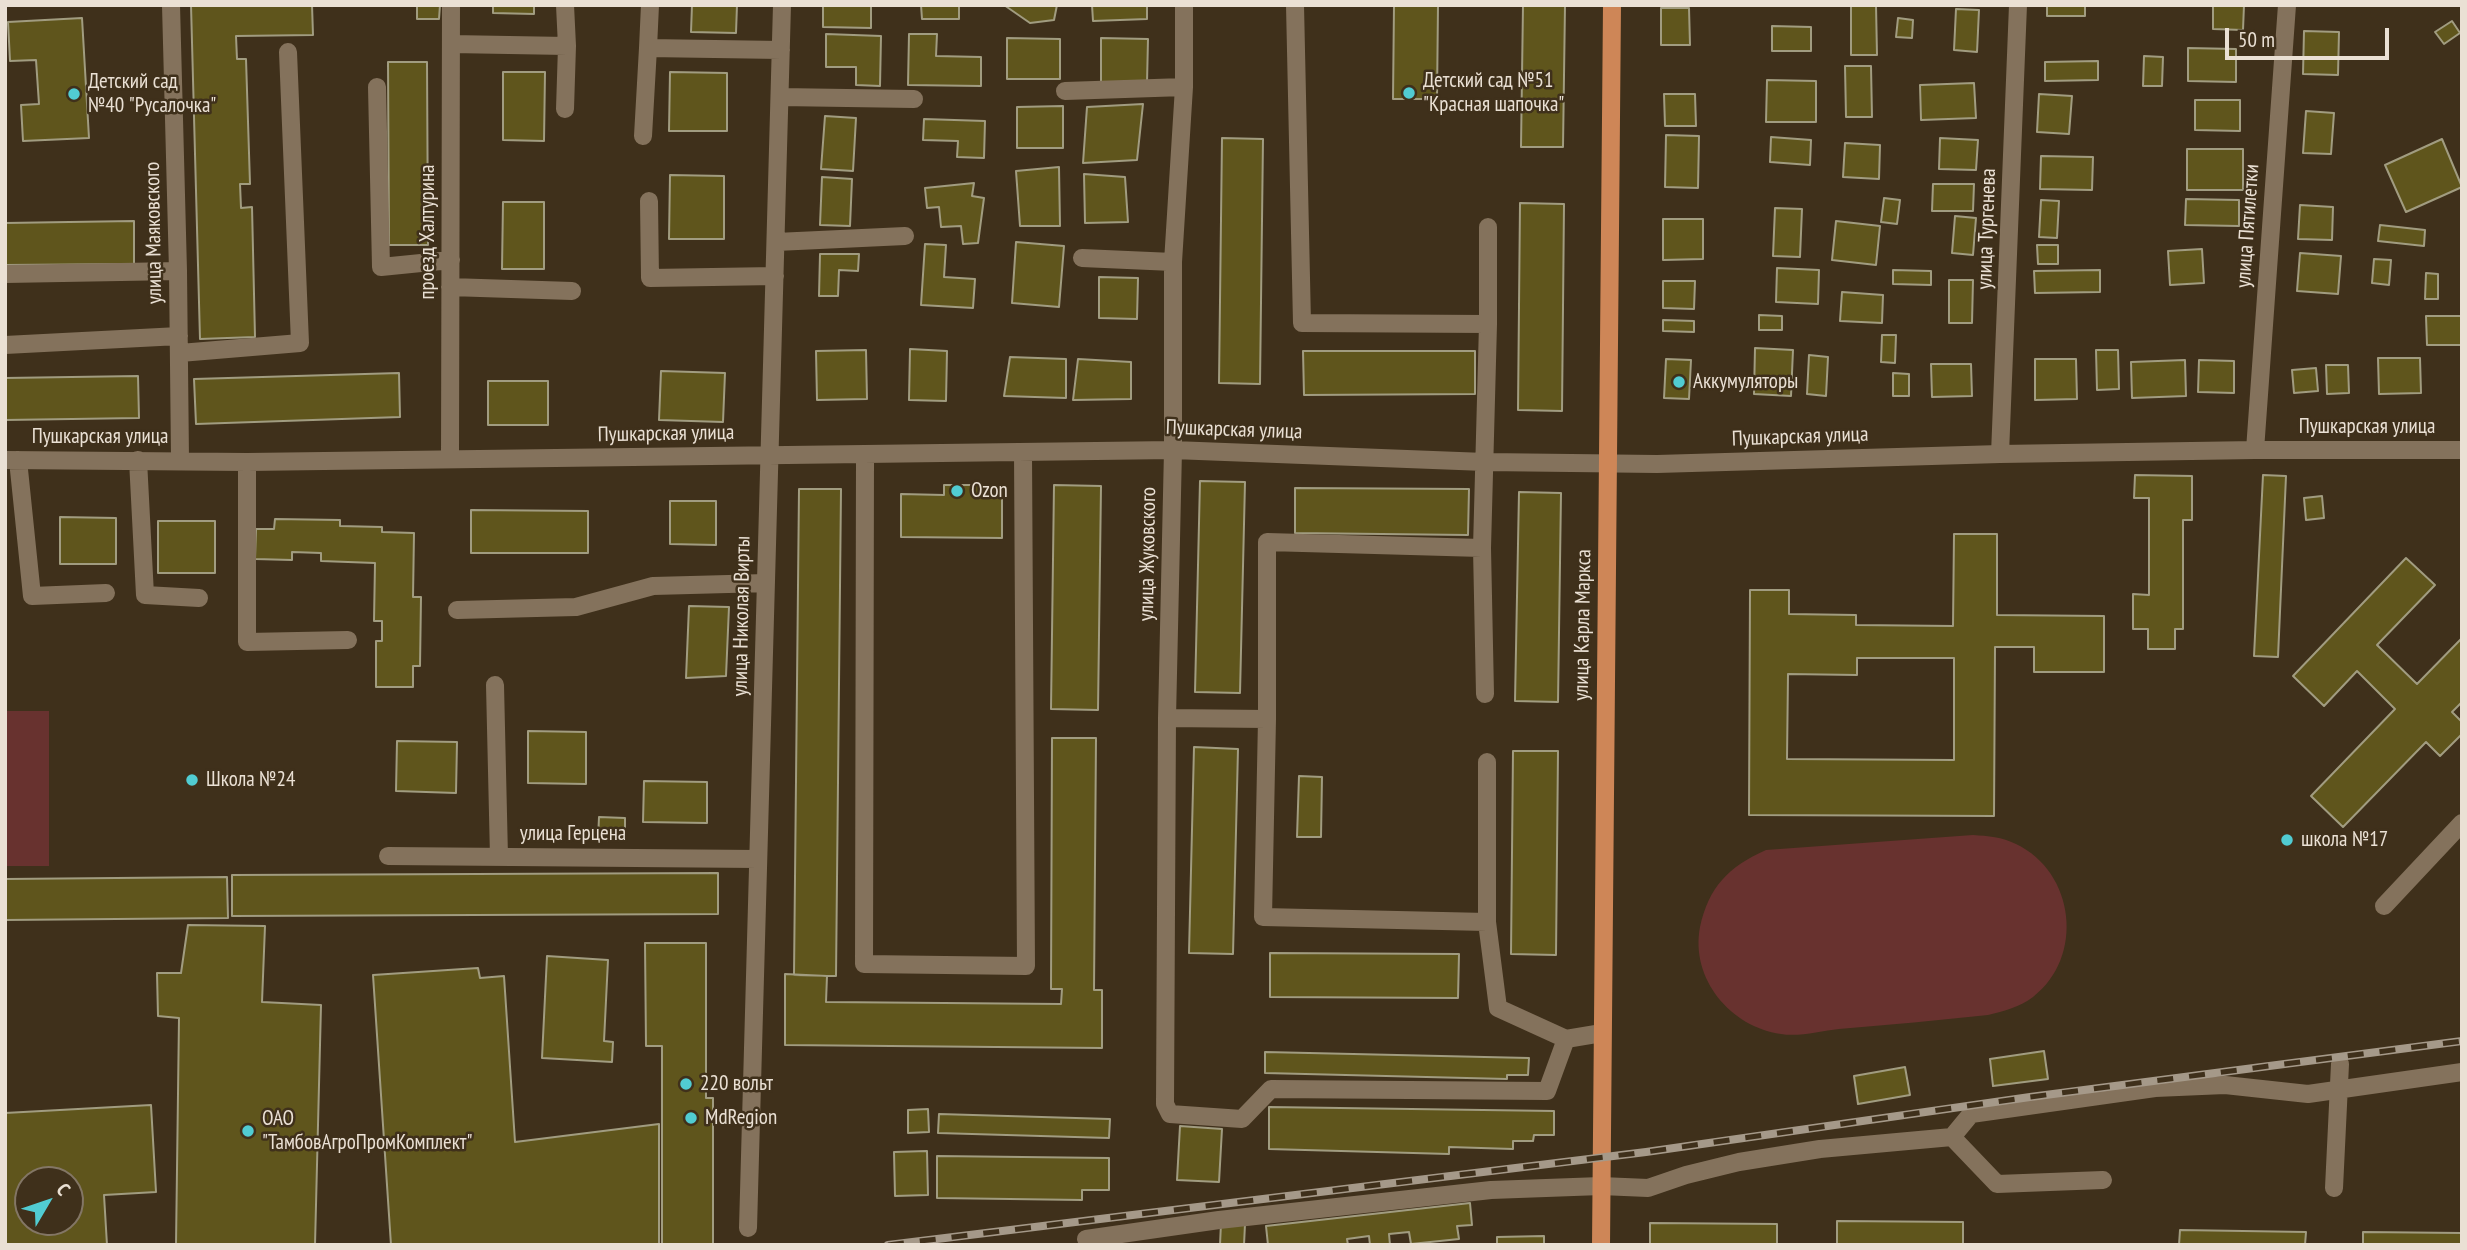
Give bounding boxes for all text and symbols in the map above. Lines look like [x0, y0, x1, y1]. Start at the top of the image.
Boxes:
scale bar [2229, 14, 2394, 58]
text: 50 m [2238, 26, 2275, 53]
place label: Детский сад №51 "Красная шапочка" [1423, 68, 1564, 118]
place label: Детский сад №40 "Русалочка" [88, 69, 216, 119]
marker: Детский сад №51 "Красная шапочка" [1401, 85, 1417, 101]
marker: Детский сад №40 "Русалочка" [66, 86, 82, 102]
street label: улица Маяковского [140, 162, 168, 304]
street label: улица Пятилетки [2231, 163, 2265, 289]
street label: проезд Халтурина [415, 165, 441, 299]
street label: улица Тургенева [1972, 168, 2002, 290]
place label: Аккумуляторы [1693, 369, 1798, 395]
marker: Аккумуляторы [1671, 374, 1687, 390]
street label: Пушкарская улица [2299, 414, 2435, 440]
street label: Пушкарская улица [1165, 415, 1303, 445]
street label: Пушкарская улица [597, 420, 735, 448]
street label: Пушкарская улица [1731, 422, 1869, 452]
street label: Пушкарская улица [32, 424, 168, 450]
place label: Ozon [971, 478, 1008, 504]
marker: Ozon [949, 483, 965, 499]
street label: улица Жуковского [1134, 487, 1162, 621]
street label: улица Николая Вирты [728, 536, 756, 696]
street label: улица Карла Маркса [1569, 549, 1597, 701]
place label: Школа №24 [206, 767, 295, 793]
marker: Школа №24 [184, 772, 200, 788]
street label: улица Герцена [520, 821, 626, 847]
place label: школа №17 [2301, 827, 2388, 853]
marker: школа №17 [2279, 832, 2295, 848]
place label: 220 вольт [700, 1071, 773, 1097]
marker: 220 вольт [678, 1076, 694, 1092]
place label: MdRegion [705, 1105, 777, 1131]
place label: ОАО "ТамбовАгроПромКомплект" [262, 1106, 473, 1156]
marker: MdRegion [683, 1110, 699, 1126]
marker: ОАО "ТамбовАгроПромКомплект" [240, 1123, 256, 1139]
north arrow [14, 1166, 84, 1236]
text: С [52, 1178, 76, 1200]

